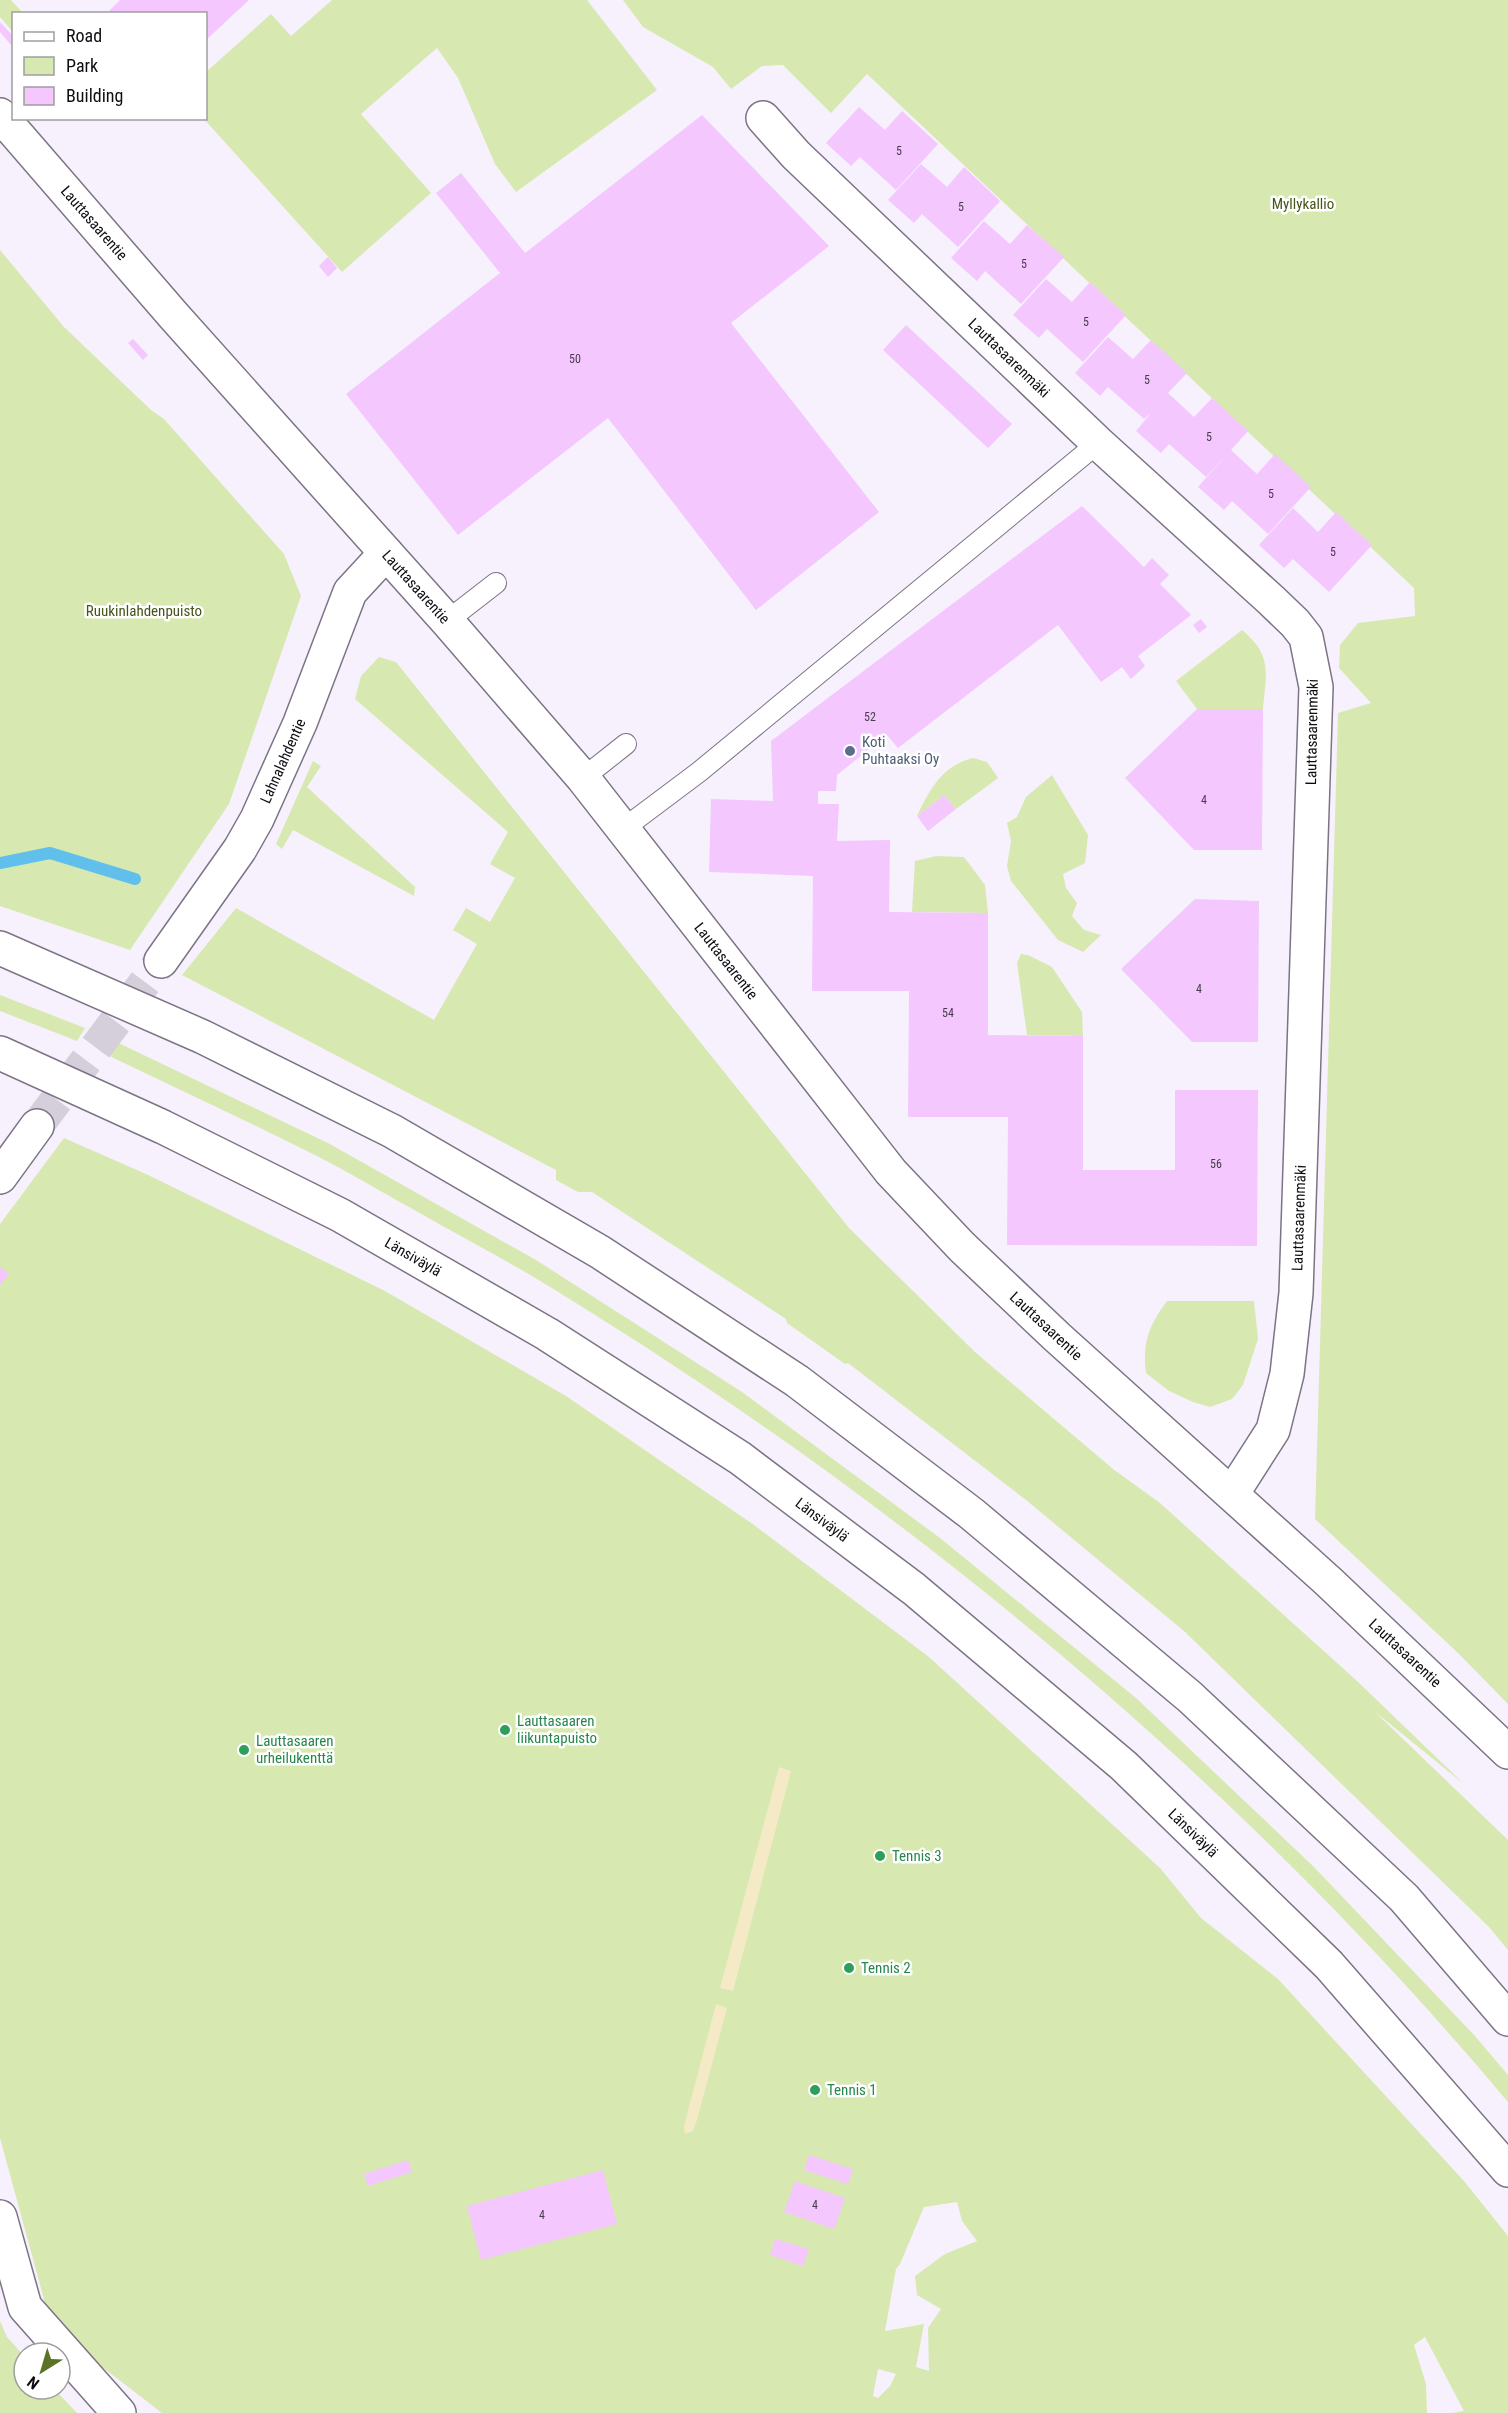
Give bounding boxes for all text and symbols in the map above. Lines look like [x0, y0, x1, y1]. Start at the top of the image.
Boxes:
legend [12, 12, 207, 120]
text: Road [66, 25, 102, 46]
text: Park [66, 55, 98, 76]
text: Building [66, 85, 123, 106]
house number: 5 [896, 144, 902, 158]
street label: Lauttasaarentie [57, 182, 131, 264]
park label: Myllykallio [1272, 195, 1334, 213]
house number: 5 [958, 200, 964, 214]
house number: 5 [1021, 257, 1027, 271]
street label: Lauttasaarenmäki [965, 315, 1053, 401]
house number: 5 [1083, 315, 1089, 329]
house number: 50 [569, 352, 581, 366]
house number: 5 [1144, 373, 1150, 387]
house number: 5 [1206, 430, 1212, 444]
house number: 5 [1268, 487, 1274, 501]
house number: 5 [1330, 545, 1336, 559]
street label: Lauttasaarentie [378, 547, 454, 627]
park label: Ruukinlahdenpuisto [86, 602, 202, 620]
street label: Lauttasaarenmäki [1302, 679, 1322, 785]
house number: 52 [864, 710, 876, 724]
street label: Lahnalahdentie [256, 716, 310, 806]
place label: Koti Puhtaaksi Oy [862, 733, 939, 768]
marker: Koti Puhtaaksi Oy [843, 744, 857, 758]
house number: 4 [1201, 793, 1207, 807]
street label: Lauttasaarentie [690, 919, 762, 1003]
house number: 4 [1196, 982, 1202, 996]
house number: 54 [942, 1006, 954, 1020]
house number: 56 [1210, 1157, 1222, 1171]
street label: Lauttasaarenmäki [1288, 1165, 1310, 1271]
street label: Länsiväylä [382, 1234, 444, 1280]
street label: Lauttasaarentie [1006, 1288, 1086, 1364]
street label: Länsiväylä [792, 1494, 852, 1546]
street label: Lauttasaarentie [1365, 1615, 1445, 1691]
place label: Lauttasaaren liikuntapuisto [517, 1712, 597, 1747]
marker: Lauttasaaren liikuntapuisto [498, 1723, 512, 1737]
place label: Lauttasaaren urheilukenttä [256, 1732, 334, 1767]
marker: Lauttasaaren urheilukenttä [237, 1743, 251, 1757]
street label: Länsiväylä [1164, 1805, 1222, 1861]
place label: Tennis 3 [892, 1847, 942, 1865]
marker: Tennis 3 [873, 1849, 887, 1863]
place label: Tennis 2 [861, 1959, 911, 1977]
marker: Tennis 2 [842, 1961, 856, 1975]
place label: Tennis 1 [827, 2081, 877, 2099]
marker: Tennis 1 [808, 2083, 822, 2097]
house number: 4 [812, 2198, 818, 2212]
house number: 4 [539, 2208, 545, 2222]
north arrow [12, 2341, 72, 2401]
text: N [24, 2372, 43, 2393]

